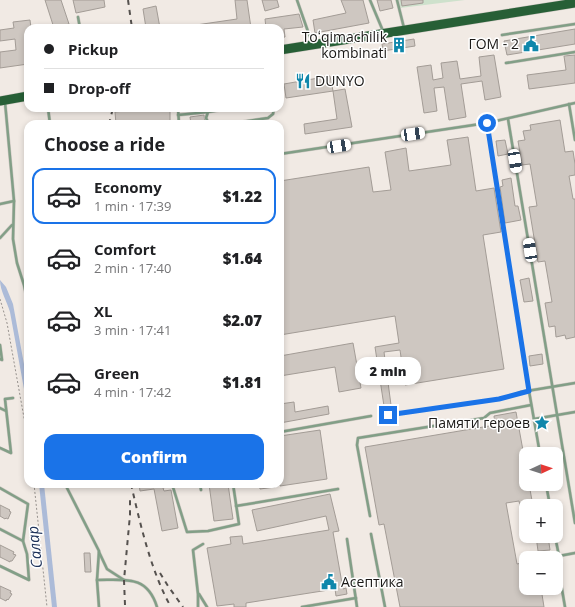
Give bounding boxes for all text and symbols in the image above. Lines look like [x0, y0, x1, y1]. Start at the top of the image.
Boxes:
place label: Toʻqimachilik kombinati [302, 27, 388, 62]
place label: ГОМ - 2 [468, 34, 519, 53]
public building icon: ГОМ - 2 [522, 35, 540, 53]
building icon: Toʻqimachilik kombinati [390, 36, 408, 54]
text: Pickup [68, 39, 118, 59]
place label: DUNYO [315, 71, 365, 90]
restaurant icon: DUNYO [294, 72, 312, 90]
text: Drop-off [68, 78, 130, 98]
route start [478, 114, 496, 132]
car [400, 126, 426, 142]
text: Choose a ride [44, 132, 165, 156]
car [326, 138, 352, 154]
car [507, 148, 523, 174]
text: Economy [94, 177, 162, 197]
icon: car [46, 178, 82, 214]
text: $1.22 [223, 186, 262, 206]
text: 1 min · 17:39 [94, 197, 171, 215]
car [522, 237, 538, 263]
text: Comfort [94, 239, 156, 259]
icon: car [46, 240, 82, 276]
text: $1.64 [223, 248, 262, 268]
text: 2 min · 17:40 [94, 259, 171, 277]
text: XL [94, 301, 112, 321]
icon: car [46, 302, 82, 338]
text: $2.07 [223, 310, 262, 330]
text: 3 min · 17:41 [94, 321, 171, 339]
callout: 2 min [355, 357, 421, 385]
text: 2 min [370, 362, 406, 380]
text: Green [94, 363, 139, 383]
icon: car [46, 364, 82, 400]
text: $1.81 [223, 372, 262, 392]
text: 4 min · 17:42 [94, 383, 171, 401]
route end [379, 406, 397, 424]
place label: Памяти героев [428, 413, 530, 432]
place icon: Памяти героев [533, 414, 551, 432]
button: Confirm [44, 434, 264, 480]
north arrow [519, 447, 563, 491]
map controls [519, 447, 563, 595]
button: + [519, 499, 563, 543]
water label: Салар [22, 525, 46, 569]
button: − [519, 551, 563, 595]
place label: Асептика [341, 572, 404, 591]
public building icon: Асептика [320, 573, 338, 591]

